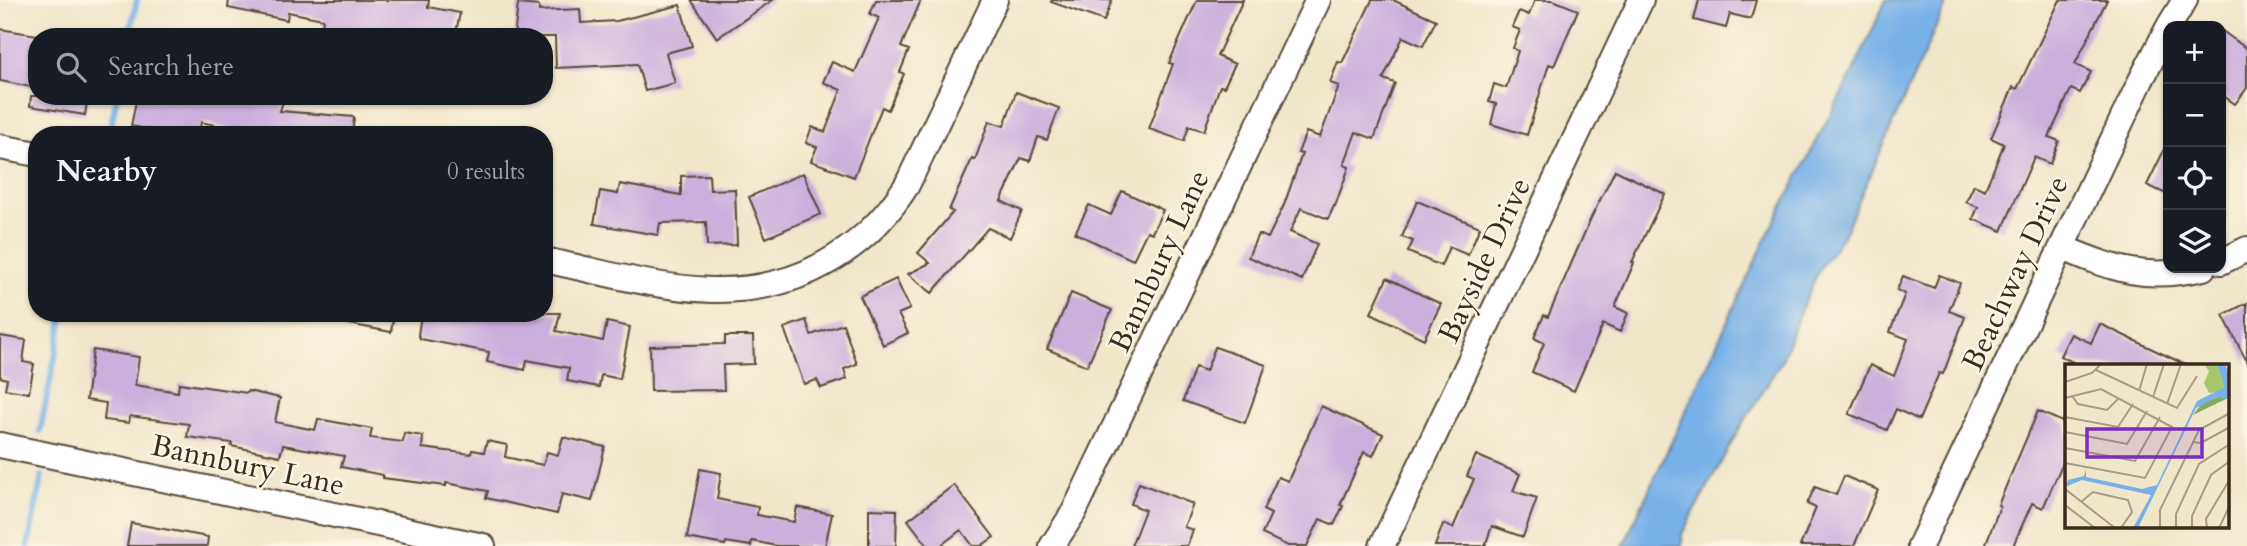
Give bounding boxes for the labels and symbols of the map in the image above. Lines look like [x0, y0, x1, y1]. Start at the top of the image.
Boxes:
street label: Bannbury Lane [1099, 163, 1220, 359]
street label: Beachway Drive [1952, 169, 2079, 377]
street label: Bayside Drive [1428, 171, 1541, 349]
inset map [2065, 364, 2230, 528]
street label: Bannbury Lane [147, 425, 348, 506]

